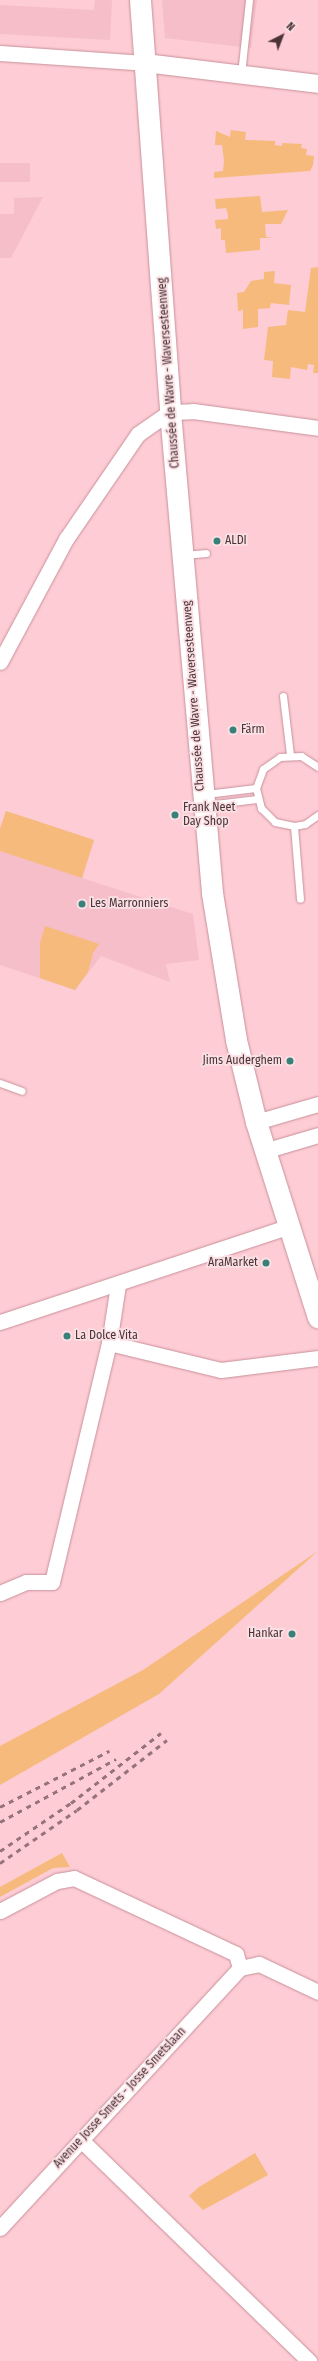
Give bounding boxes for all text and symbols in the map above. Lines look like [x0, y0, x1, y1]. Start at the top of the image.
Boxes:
north arrow [262, 16, 302, 56]
text: N [284, 20, 297, 34]
street label: Chaussée de Wavre - Waversesteenweg [155, 277, 183, 469]
place label: ALDI [225, 534, 247, 548]
marker: ALDI [212, 536, 222, 546]
street label: Chaussée de Wavre - Waversesteenweg [180, 600, 208, 792]
place label: Färm [241, 723, 265, 737]
marker: Färm [228, 725, 238, 735]
place label: Frank Neet Day Shop [183, 801, 235, 829]
marker: Frank Neet Day Shop [170, 810, 180, 820]
place label: Les Marronniers [90, 897, 168, 911]
marker: Les Marronniers [77, 899, 87, 909]
place label: Jims Auderghem [202, 1054, 282, 1068]
marker: Jims Auderghem [285, 1056, 295, 1066]
place label: AraMarket [208, 1256, 258, 1270]
marker: AraMarket [261, 1258, 271, 1268]
place label: La Dolce Vita [75, 1329, 138, 1343]
marker: La Dolce Vita [62, 1331, 72, 1341]
place label: Hankar [248, 1627, 283, 1641]
marker: Hankar [286, 1628, 298, 1640]
street label: Avenue Josse Smets - Josse Smetslaan [51, 2025, 189, 2171]

